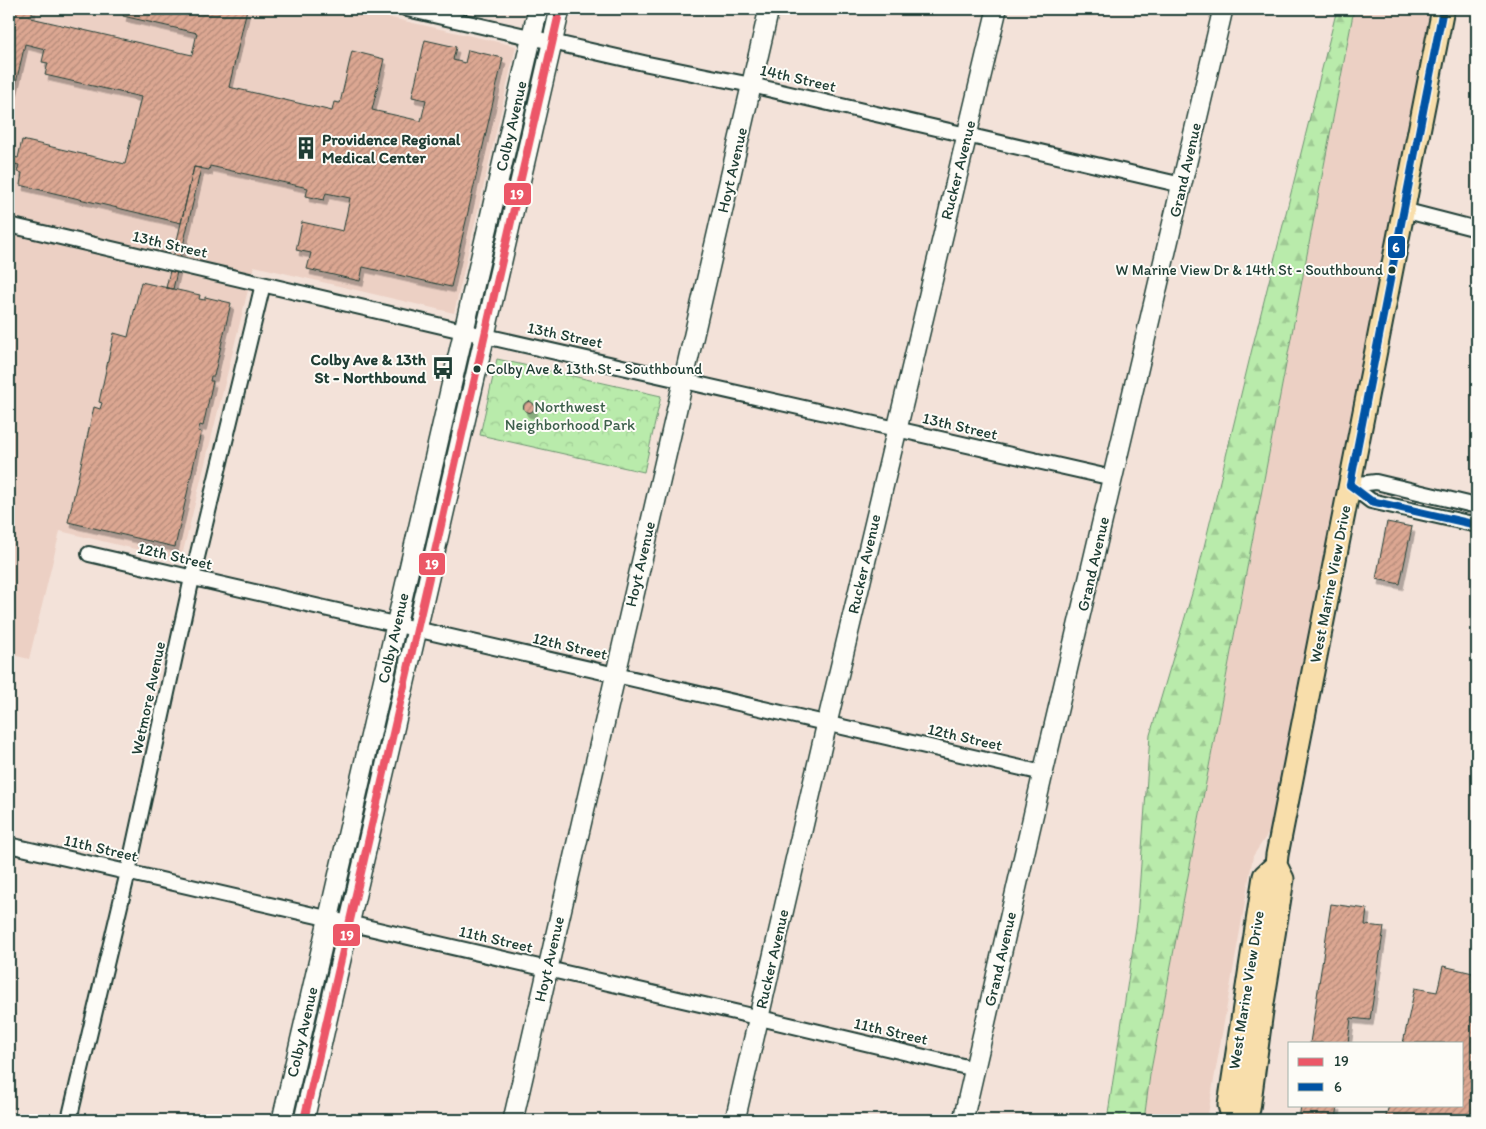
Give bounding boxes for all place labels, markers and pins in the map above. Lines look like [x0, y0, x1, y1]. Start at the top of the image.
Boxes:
place label: Providence Regional Medical Center [322, 130, 461, 167]
building icon: Providence Regional Medical Center [293, 135, 319, 161]
place label: W Marine View Dr & 14th St - Southbound [1116, 261, 1383, 279]
marker: W Marine View Dr & 14th St - Southbound [1387, 265, 1397, 275]
place label: Colby Ave & 13th St - Northbound [311, 350, 427, 387]
bus stop icon: Colby Ave & 13th St - Northbound [430, 355, 456, 381]
place label: Colby Ave & 13th St - Southbound [486, 360, 702, 378]
marker: Colby Ave & 13th St - Southbound [472, 364, 482, 374]

